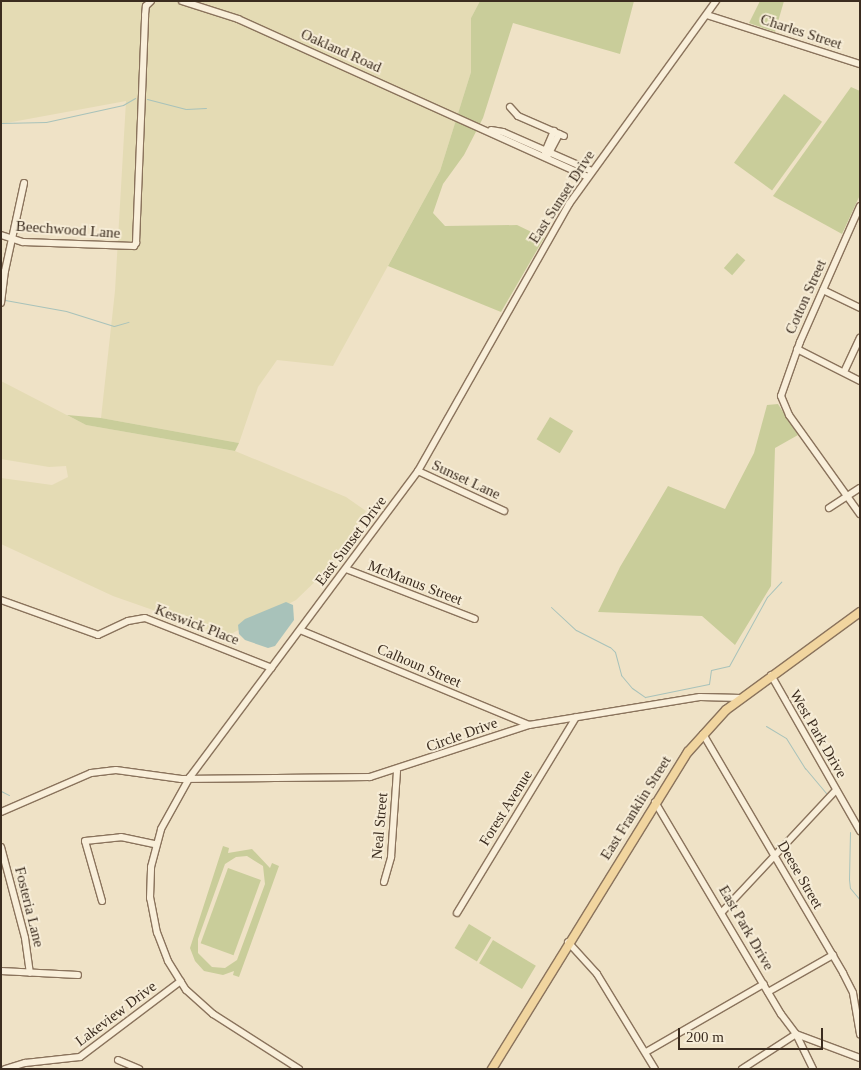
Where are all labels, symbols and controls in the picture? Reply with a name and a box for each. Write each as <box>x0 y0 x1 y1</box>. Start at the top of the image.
street label: Charles Street <box>758 10 844 54</box>
street label: Oakland Road <box>298 25 384 77</box>
street label: East Sunset Drive <box>525 147 599 247</box>
street label: Beechwood Lane <box>15 217 121 243</box>
street label: Cotton Street <box>782 257 830 337</box>
street label: Sunset Lane <box>429 456 503 504</box>
street label: East Sunset Drive <box>311 493 391 589</box>
street label: McManus Street <box>365 557 465 609</box>
street label: Keswick Place <box>152 601 242 649</box>
street label: Calhoun Street <box>374 640 464 692</box>
street label: West Park Drive <box>786 687 850 781</box>
street label: Circle Drive <box>424 714 500 756</box>
street label: East Franklin Street <box>597 753 675 863</box>
street label: Forest Avenue <box>475 766 537 850</box>
street label: Neal Street <box>368 792 392 860</box>
street label: Deese Street <box>773 838 827 912</box>
street label: Fosteria Lane <box>10 865 48 949</box>
street label: East Park Drive <box>714 882 778 974</box>
street label: Lakeview Drive <box>72 978 160 1050</box>
scale bar <box>681 1018 826 1050</box>
text: 200 m <box>686 1029 724 1045</box>

